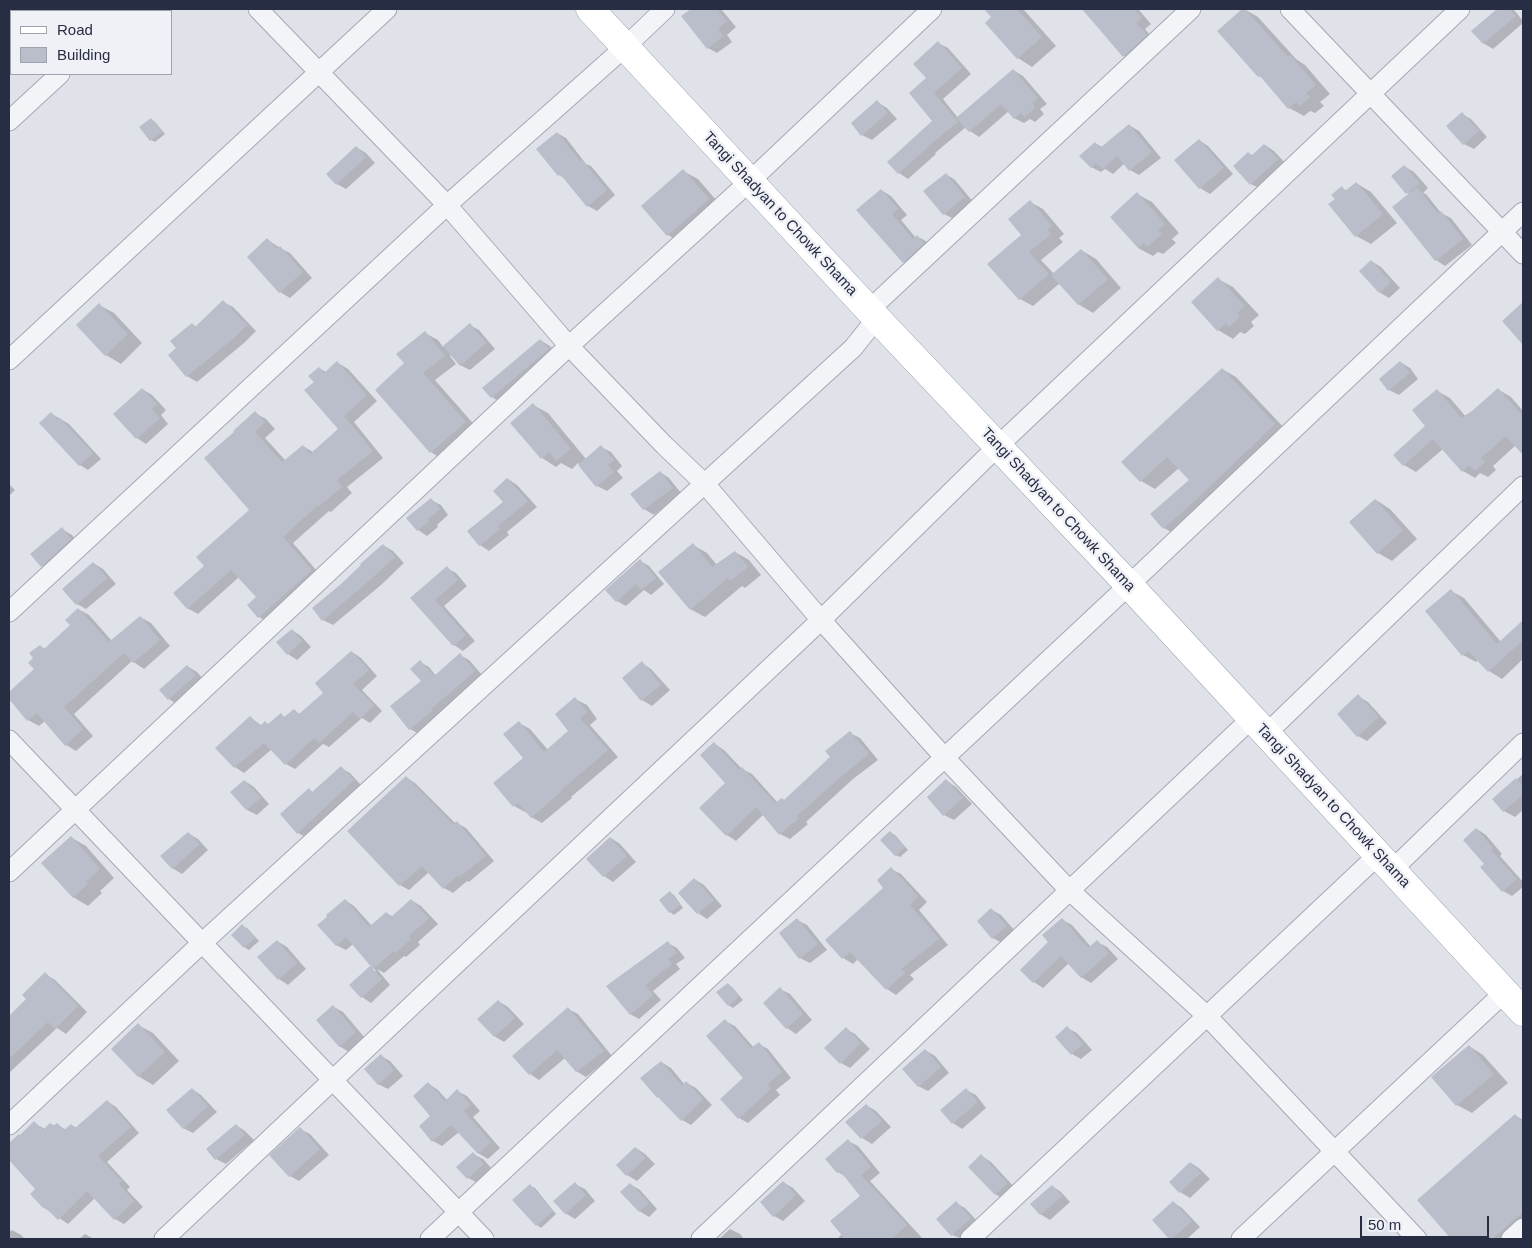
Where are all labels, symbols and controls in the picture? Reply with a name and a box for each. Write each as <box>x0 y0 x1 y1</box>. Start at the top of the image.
legend <box>10 10 172 75</box>
text: Road <box>57 21 93 38</box>
text: Building <box>57 46 110 63</box>
street label: Tangi Shadyan to Chowk Shama <box>699 128 861 300</box>
street label: Tangi Shadyan to Chowk Shama <box>977 424 1139 596</box>
street label: Tangi Shadyan to Chowk Shama <box>1252 720 1414 892</box>
scale bar <box>1362 1206 1491 1238</box>
text: 50 m <box>1368 1216 1401 1233</box>

